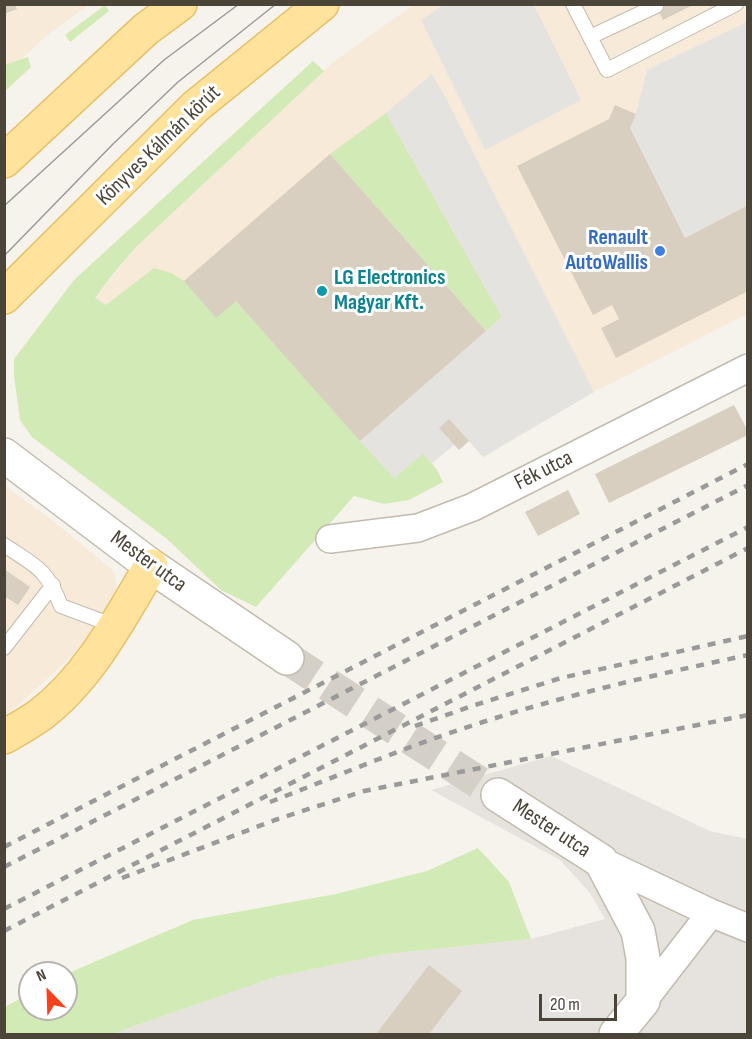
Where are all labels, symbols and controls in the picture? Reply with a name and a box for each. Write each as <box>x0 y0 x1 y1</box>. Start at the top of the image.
street label: Könyves Kálmán körút <box>91 80 227 212</box>
place label: Renault AutoWallis <box>565 225 648 276</box>
marker: Renault AutoWallis <box>653 244 667 258</box>
place label: LG Electronics Magyar Kft. <box>334 265 445 316</box>
marker: LG Electronics Magyar Kft. <box>315 284 329 298</box>
street label: Fék utca <box>511 445 577 497</box>
street label: Mester utca <box>105 526 191 598</box>
street label: Mester utca <box>507 794 595 864</box>
north arrow <box>18 961 78 1021</box>
text: N <box>34 965 49 986</box>
scale bar <box>542 982 620 1020</box>
text: 20 m <box>550 994 580 1015</box>

